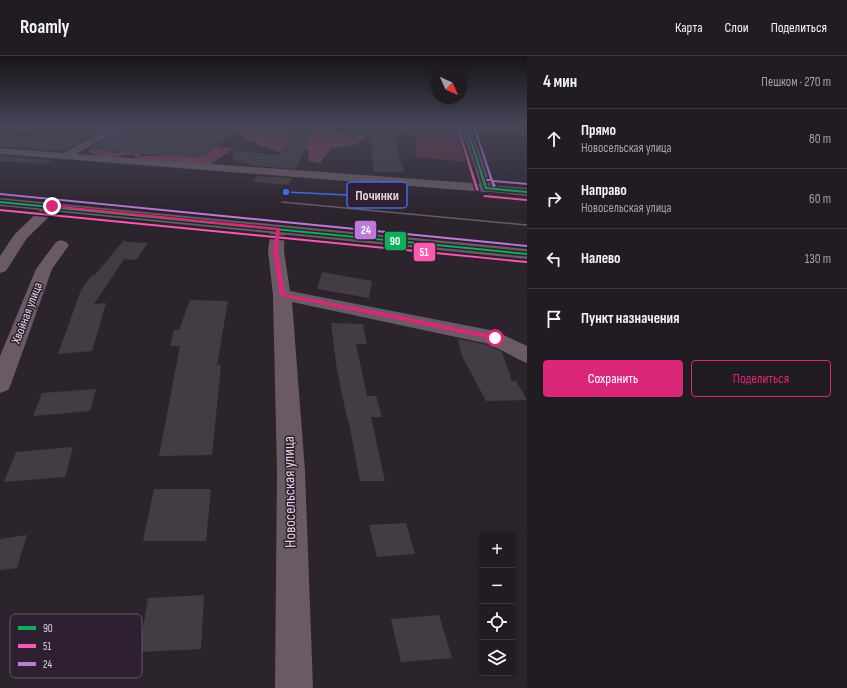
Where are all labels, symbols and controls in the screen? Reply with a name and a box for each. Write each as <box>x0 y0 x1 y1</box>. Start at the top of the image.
text: Roamly <box>20 16 70 39</box>
text: Карта <box>675 19 703 36</box>
text: Слои <box>725 19 749 36</box>
text: Поделиться <box>771 19 827 36</box>
north arrow <box>431 68 467 104</box>
text: 4 мин <box>543 72 577 92</box>
text: Пешком · 270 m <box>761 74 831 90</box>
text: Прямо <box>581 121 616 140</box>
icon: ahead <box>543 128 565 150</box>
text: 80 m <box>809 131 831 147</box>
text: Новосельская улица <box>581 140 672 156</box>
text: Направо <box>581 181 627 200</box>
callout: Починки <box>347 182 407 208</box>
text: Починки <box>355 187 399 204</box>
icon: right <box>543 188 565 210</box>
text: 60 m <box>809 191 831 207</box>
route end <box>43 197 61 215</box>
text: Новосельская улица <box>581 200 672 216</box>
line badge: 24 <box>354 220 377 240</box>
text: 24 <box>361 224 371 237</box>
line badge: 90 <box>384 231 407 251</box>
text: 90 <box>390 235 400 248</box>
line badge: 51 <box>413 242 436 262</box>
text: 51 <box>419 246 429 259</box>
icon: left <box>543 248 565 270</box>
text: Налево <box>581 249 621 268</box>
text: 130 m <box>805 251 831 267</box>
street label: Хвойная улица <box>8 280 46 347</box>
icon: arrive <box>543 308 565 330</box>
text: Пункт назначения <box>581 309 679 328</box>
route start <box>486 329 504 347</box>
button: Сохранить <box>543 360 683 397</box>
button: Поделиться <box>691 360 831 397</box>
street label: Новосельская улица <box>280 436 300 548</box>
map controls <box>479 532 515 676</box>
button: + <box>479 532 515 568</box>
button: − <box>479 568 515 604</box>
button: locate <box>479 604 515 640</box>
legend <box>10 614 142 678</box>
text: 90 <box>43 622 53 635</box>
text: 51 <box>43 640 51 653</box>
button: layers <box>479 640 515 676</box>
text: 24 <box>43 658 52 671</box>

